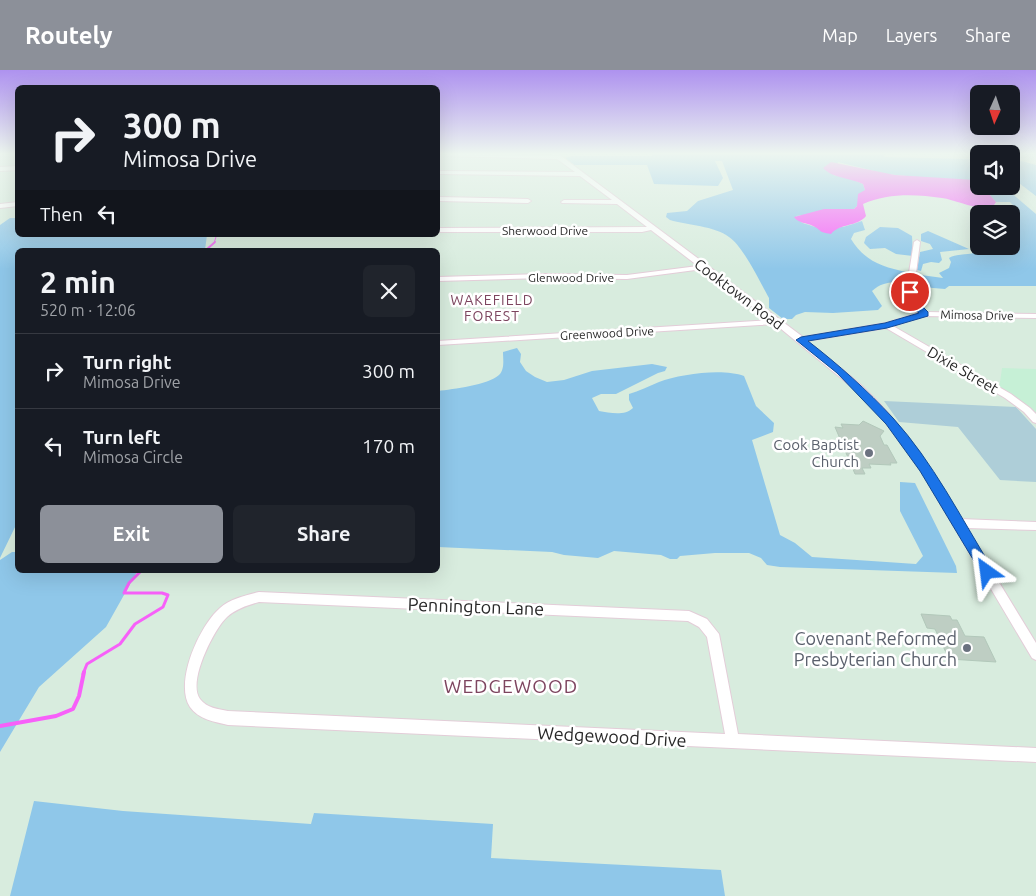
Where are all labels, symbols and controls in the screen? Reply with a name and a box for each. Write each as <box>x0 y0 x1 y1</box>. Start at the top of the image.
text: Routely <box>25 22 112 49</box>
text: Map <box>822 25 858 45</box>
text: Layers <box>886 25 937 45</box>
text: Share <box>965 25 1011 45</box>
north arrow <box>970 85 1020 135</box>
map controls <box>970 85 1020 255</box>
icon: right <box>40 105 105 170</box>
text: 300 m <box>123 105 221 145</box>
button: sound <box>970 145 1020 195</box>
text: Mimosa Drive <box>123 146 257 171</box>
icon: left <box>93 200 121 228</box>
text: Then <box>40 203 83 225</box>
button: layers <box>970 205 1020 255</box>
street label: Sherwood Drive <box>502 224 588 237</box>
street label: Cooktown Road <box>691 255 787 333</box>
text: 2 min <box>40 265 116 299</box>
button: close <box>363 265 415 317</box>
street label: Glenwood Drive <box>528 271 614 284</box>
pin <box>889 271 931 313</box>
icon: arrive <box>896 278 924 306</box>
district label: WAKEFIELD FOREST <box>450 292 534 324</box>
text: 520 m · 12:06 <box>40 301 136 319</box>
street label: Mimosa Drive <box>940 308 1014 322</box>
street label: Greenwood Drive <box>560 324 654 342</box>
street label: Dixie Street <box>925 343 1002 397</box>
text: Turn right <box>83 351 171 373</box>
icon: right <box>40 357 68 385</box>
text: 300 m <box>362 360 415 382</box>
text: Mimosa Drive <box>83 373 181 391</box>
text: Turn left <box>83 426 161 448</box>
icon: left <box>40 432 68 460</box>
text: 170 m <box>362 435 415 457</box>
place label: Cook Baptist Church <box>773 436 859 470</box>
marker: Cook Baptist Church <box>863 447 875 459</box>
text: Mimosa Circle <box>83 448 183 466</box>
button: Exit <box>40 505 223 563</box>
button: Share <box>233 505 415 563</box>
position arrow <box>960 545 1012 597</box>
street label: Pennington Lane <box>407 594 545 618</box>
place label: Covenant Reformed Presbyterian Church <box>794 628 957 669</box>
marker: Covenant Reformed Presbyterian Church <box>961 642 973 654</box>
district label: WEDGEWOOD <box>444 675 578 697</box>
street label: Wedgewood Drive <box>537 722 687 750</box>

